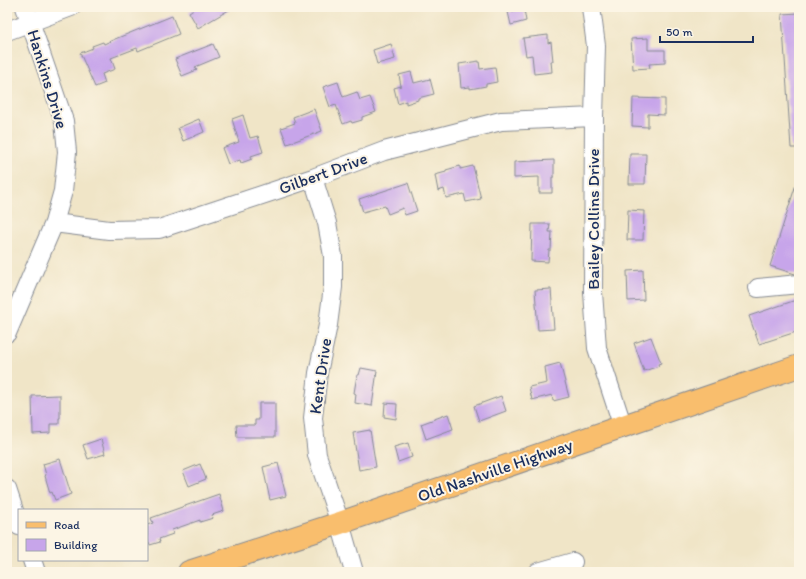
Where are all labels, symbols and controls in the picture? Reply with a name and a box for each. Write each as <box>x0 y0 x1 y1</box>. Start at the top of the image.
scale bar <box>660 18 753 44</box>
text: 50 m <box>666 25 692 39</box>
street label: Hankins Drive <box>23 27 73 131</box>
street label: Gilbert Drive <box>276 148 370 198</box>
street label: Bailey Collins Drive <box>583 148 603 290</box>
street label: Kent Drive <box>305 337 335 415</box>
street label: Old Nashville Highway <box>415 434 575 506</box>
legend <box>18 509 148 561</box>
text: Road <box>54 518 80 532</box>
text: Building <box>54 538 98 552</box>

